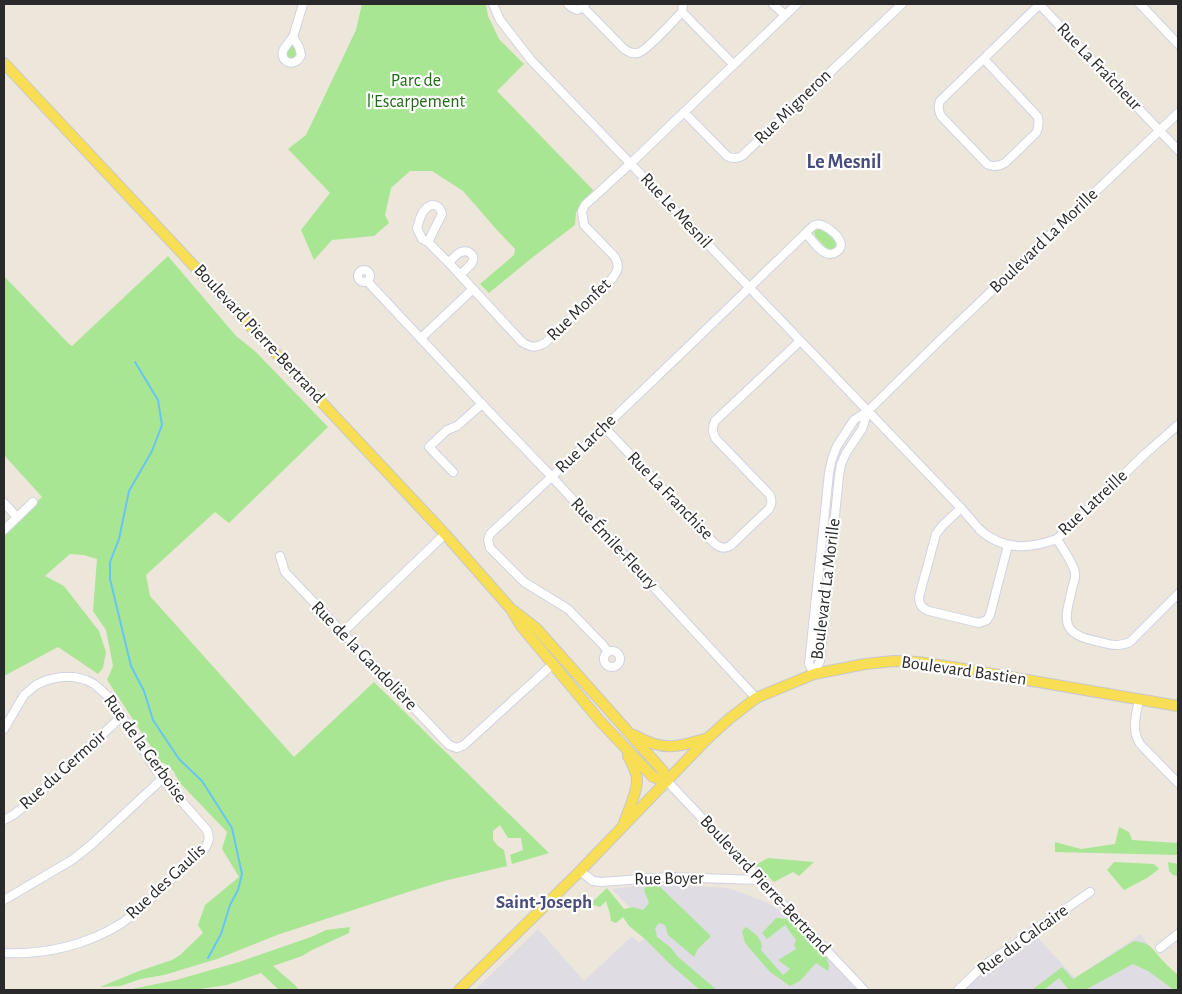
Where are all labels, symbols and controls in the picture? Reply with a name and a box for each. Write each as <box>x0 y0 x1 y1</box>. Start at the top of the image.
street label: Rue La Fraîcheur <box>1053 20 1145 114</box>
street label: Rue Migneron <box>751 66 835 148</box>
park label: Parc de l'Escarpement <box>367 72 466 111</box>
district label: Le Mesnil <box>807 152 881 172</box>
street label: Rue Le Mesnil <box>637 170 715 252</box>
street label: Boulevard La Morille <box>987 185 1101 297</box>
street label: Boulevard Pierre-Bertrand <box>190 261 328 407</box>
street label: Rue Monfet <box>544 275 615 345</box>
street label: Rue Larche <box>552 411 620 477</box>
street label: Rue La Franchise <box>624 449 716 543</box>
street label: Rue Latreille <box>1055 467 1131 539</box>
street label: Rue Émile-Fleury <box>567 493 663 594</box>
street label: Boulevard La Morille <box>808 517 844 661</box>
street label: Rue de la Gandolière <box>308 598 420 714</box>
street label: Boulevard Bastien <box>900 653 1028 689</box>
street label: Rue de la Gerboise <box>100 692 190 806</box>
street label: Rue du Germoir <box>16 727 110 813</box>
street label: Boulevard Pierre-Bertrand <box>696 812 834 958</box>
street label: Rue des Gaulis <box>123 841 209 923</box>
street label: Rue Boyer <box>634 869 704 889</box>
district label: Saint-Joseph <box>496 893 592 912</box>
street label: Rue du Calcaire <box>974 901 1072 979</box>

